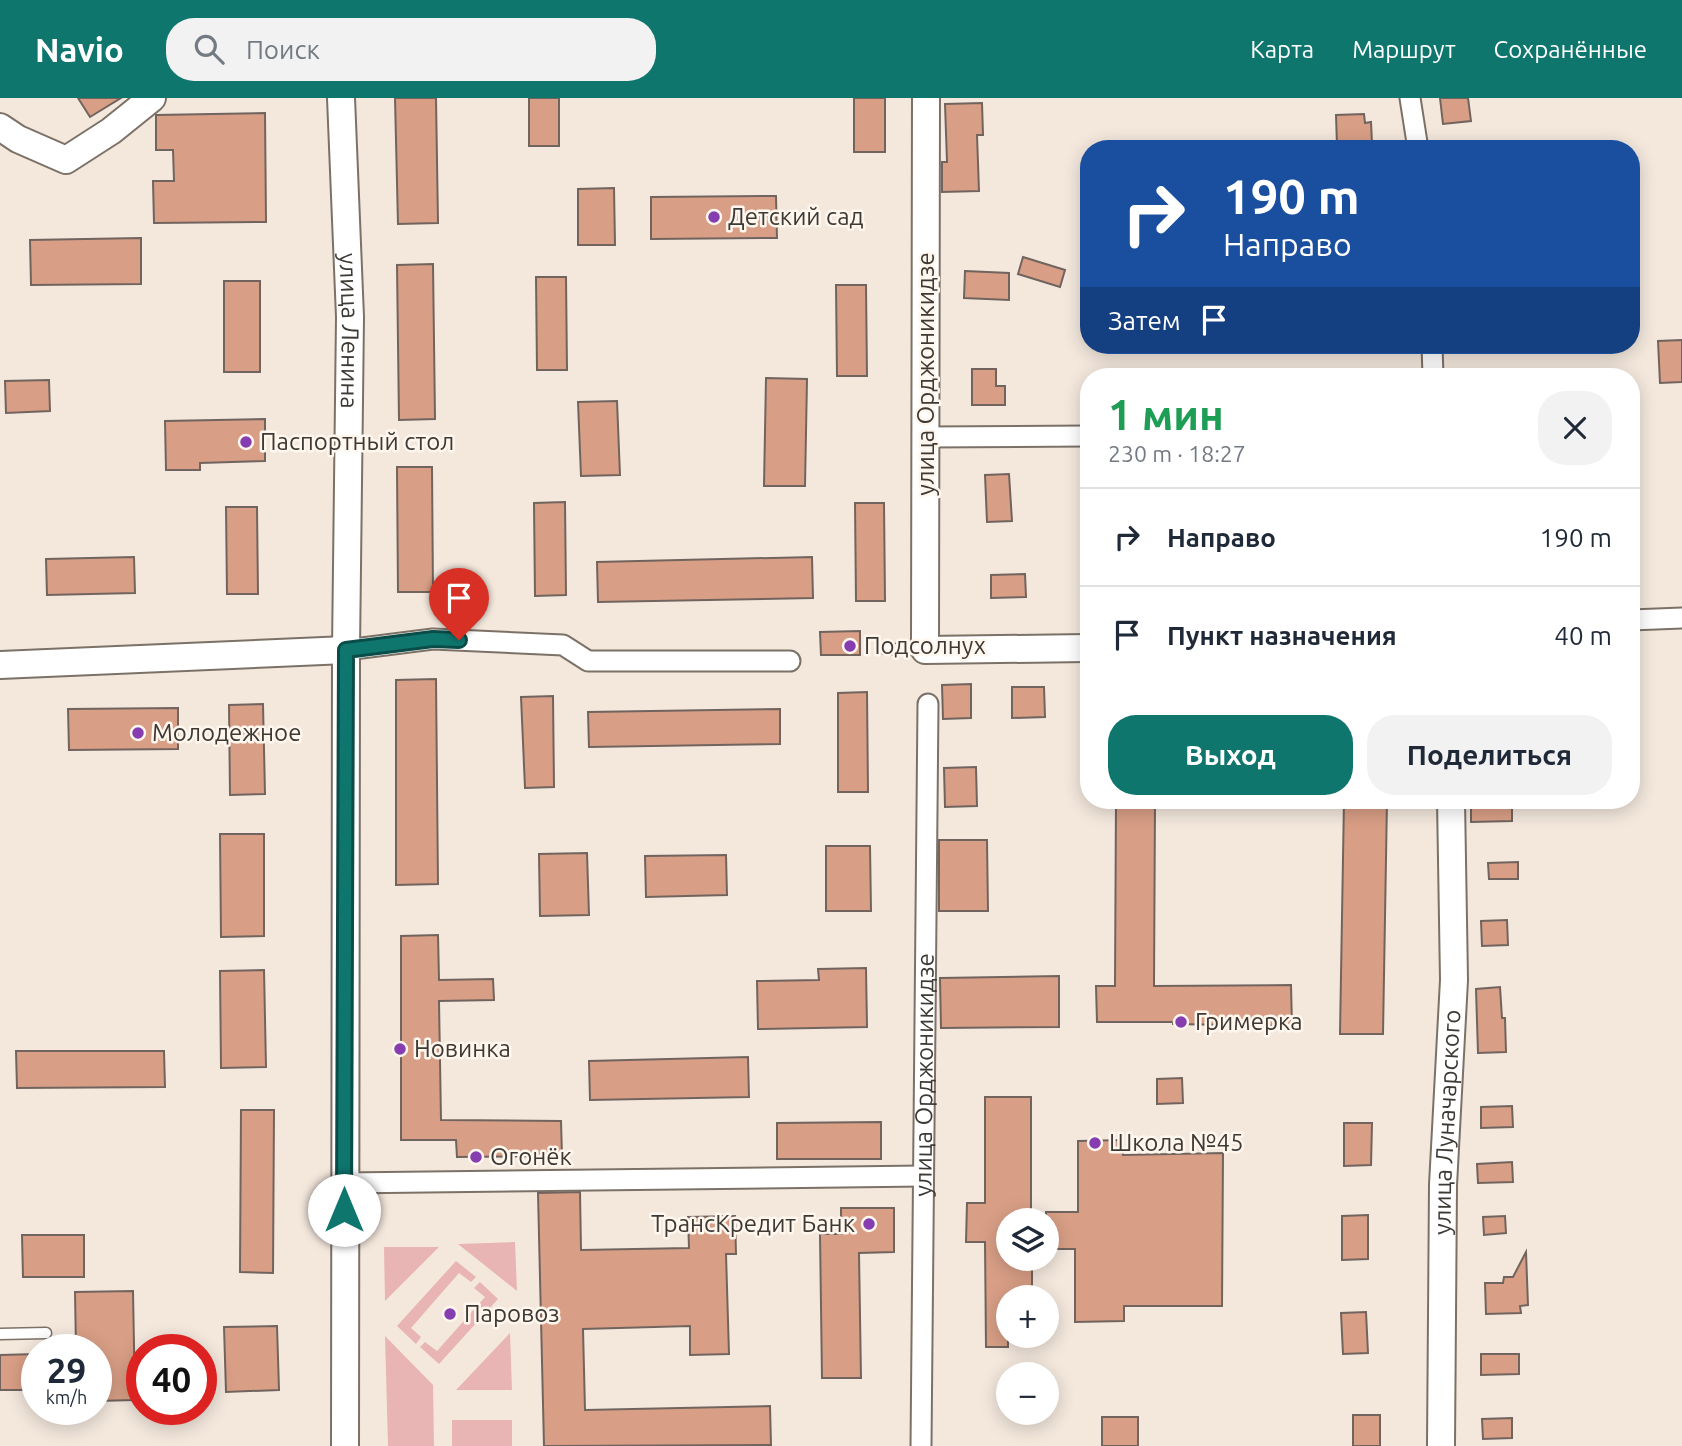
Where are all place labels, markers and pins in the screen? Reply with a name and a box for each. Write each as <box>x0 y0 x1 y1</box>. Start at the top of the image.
place label: Детский сад <box>728 203 864 230</box>
marker: Детский сад <box>706 209 722 225</box>
place label: Паспортный стол <box>260 428 454 455</box>
marker: Паспортный стол <box>238 434 254 450</box>
pin <box>429 568 489 640</box>
place label: Подсолнух <box>864 632 986 659</box>
marker: Подсолнух <box>842 638 858 654</box>
place label: Молодежное <box>152 719 301 746</box>
marker: Молодежное <box>130 725 146 741</box>
place label: Гримерка <box>1195 1008 1303 1035</box>
marker: Гримерка <box>1173 1014 1189 1030</box>
place label: Новинка <box>414 1035 511 1062</box>
marker: Новинка <box>392 1041 408 1057</box>
place label: Школа №45 <box>1109 1129 1244 1156</box>
marker: Школа №45 <box>1087 1135 1103 1151</box>
place label: Огонёк <box>490 1143 572 1170</box>
marker: Огонёк <box>468 1149 484 1165</box>
place label: ТрансКредит Банк <box>651 1210 855 1237</box>
marker: ТрансКредит Банк <box>861 1216 877 1232</box>
place label: Паровоз <box>464 1300 560 1327</box>
marker: Паровоз <box>442 1306 458 1322</box>

